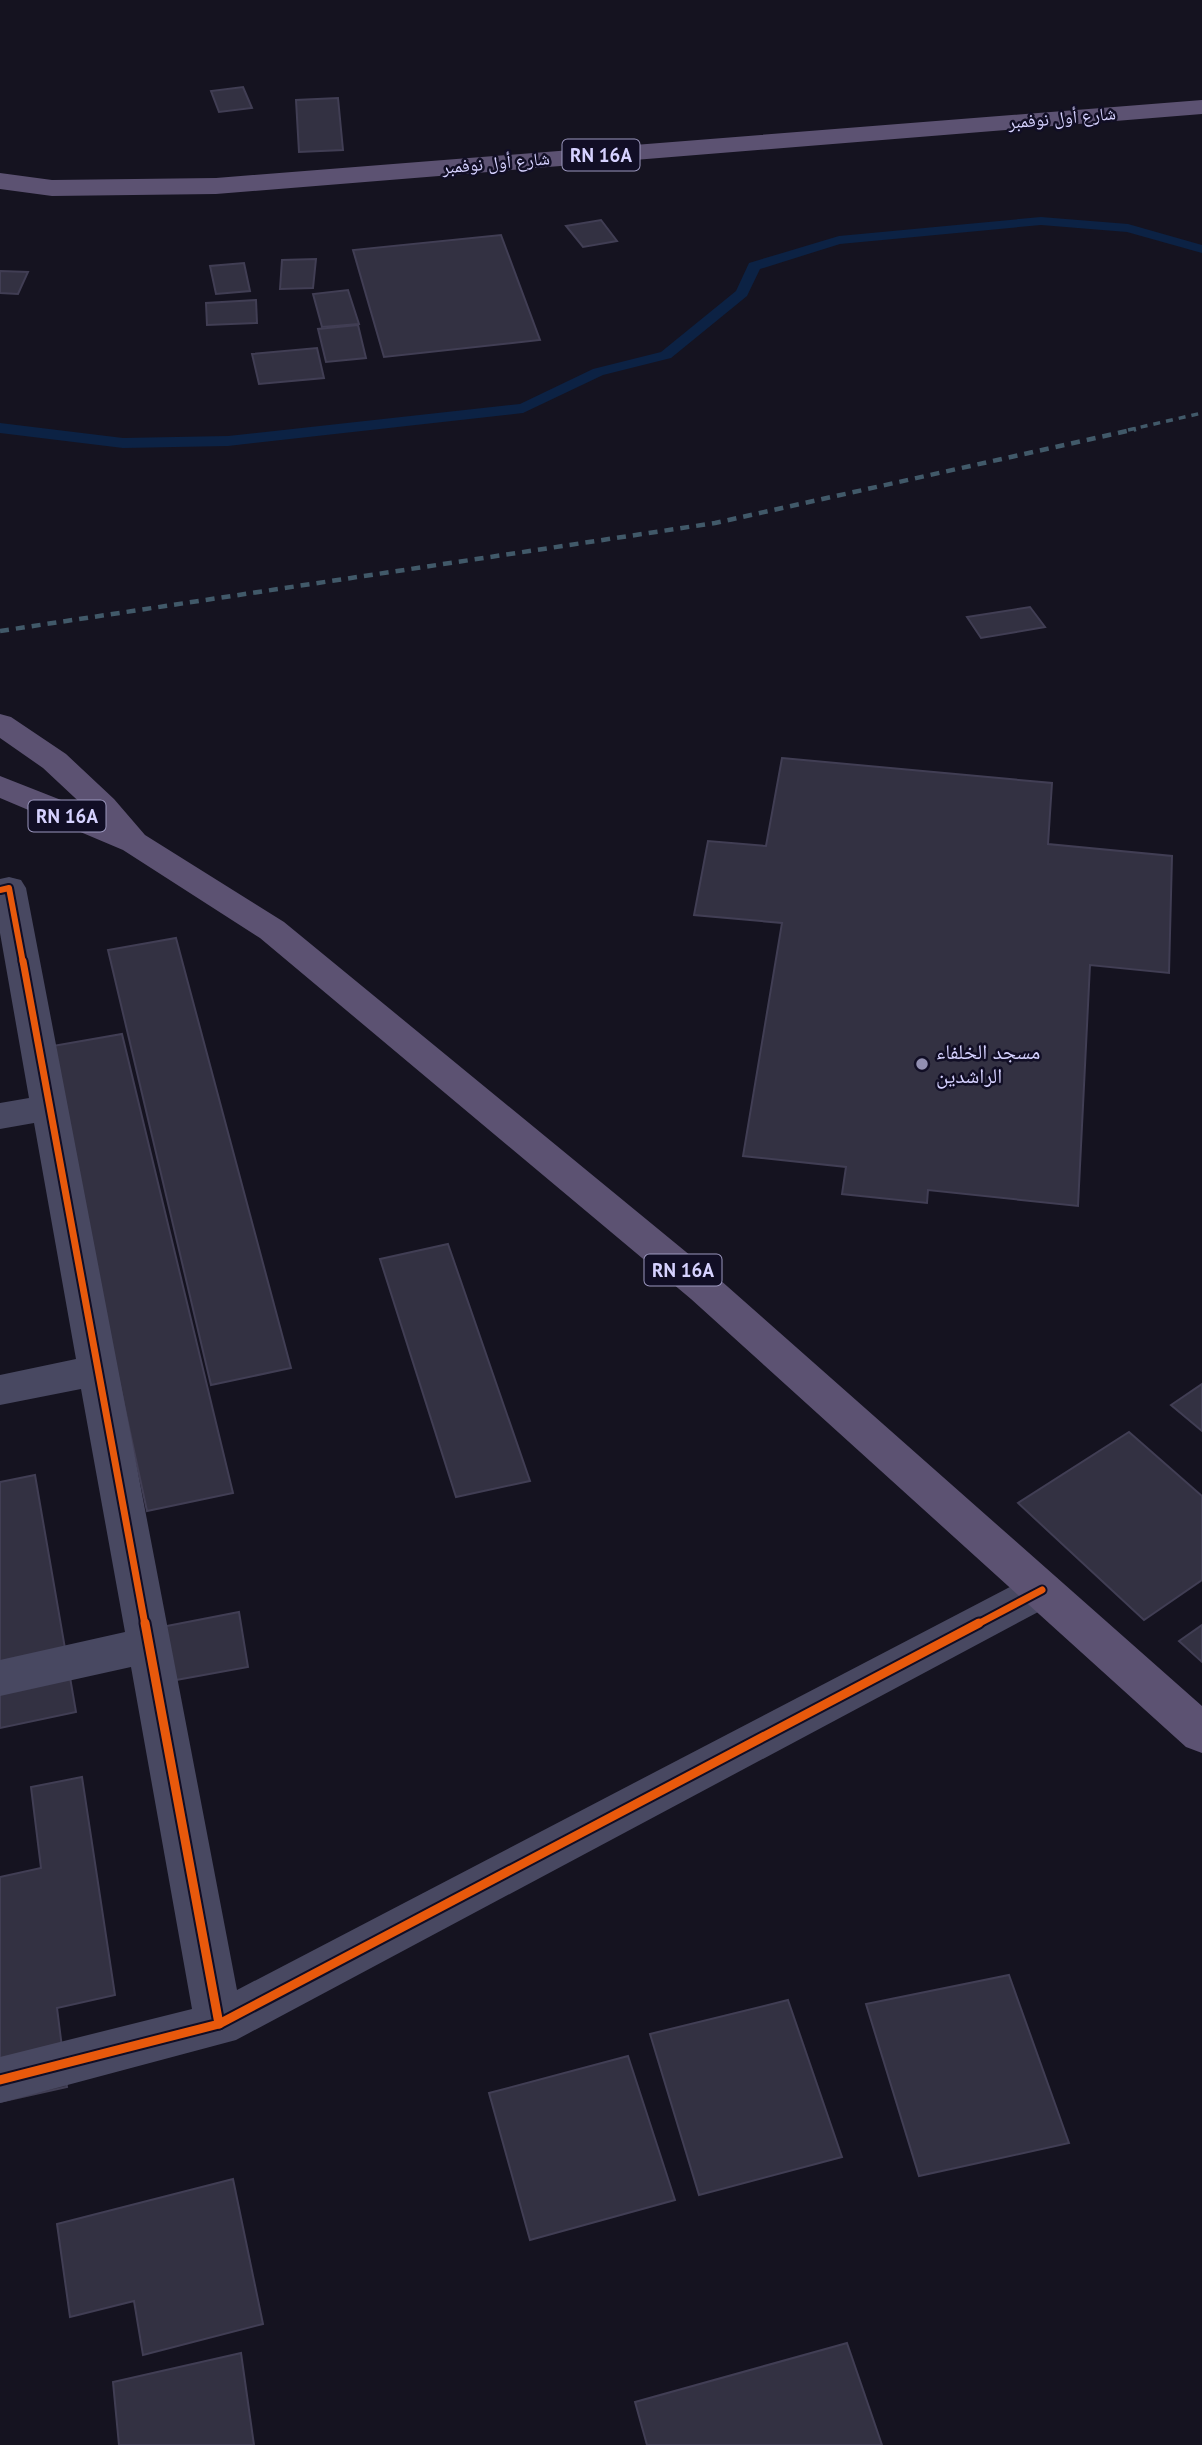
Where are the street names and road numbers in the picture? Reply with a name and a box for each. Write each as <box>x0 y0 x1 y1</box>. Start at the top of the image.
street label: شارع أول نوفمبر <box>1006 101 1117 134</box>
road number: RN 16A <box>562 140 640 170</box>
street label: شارع أول نوفمبر <box>440 146 551 179</box>
road number: RN 16A <box>28 800 106 832</box>
road number: RN 16A <box>644 1254 722 1286</box>

